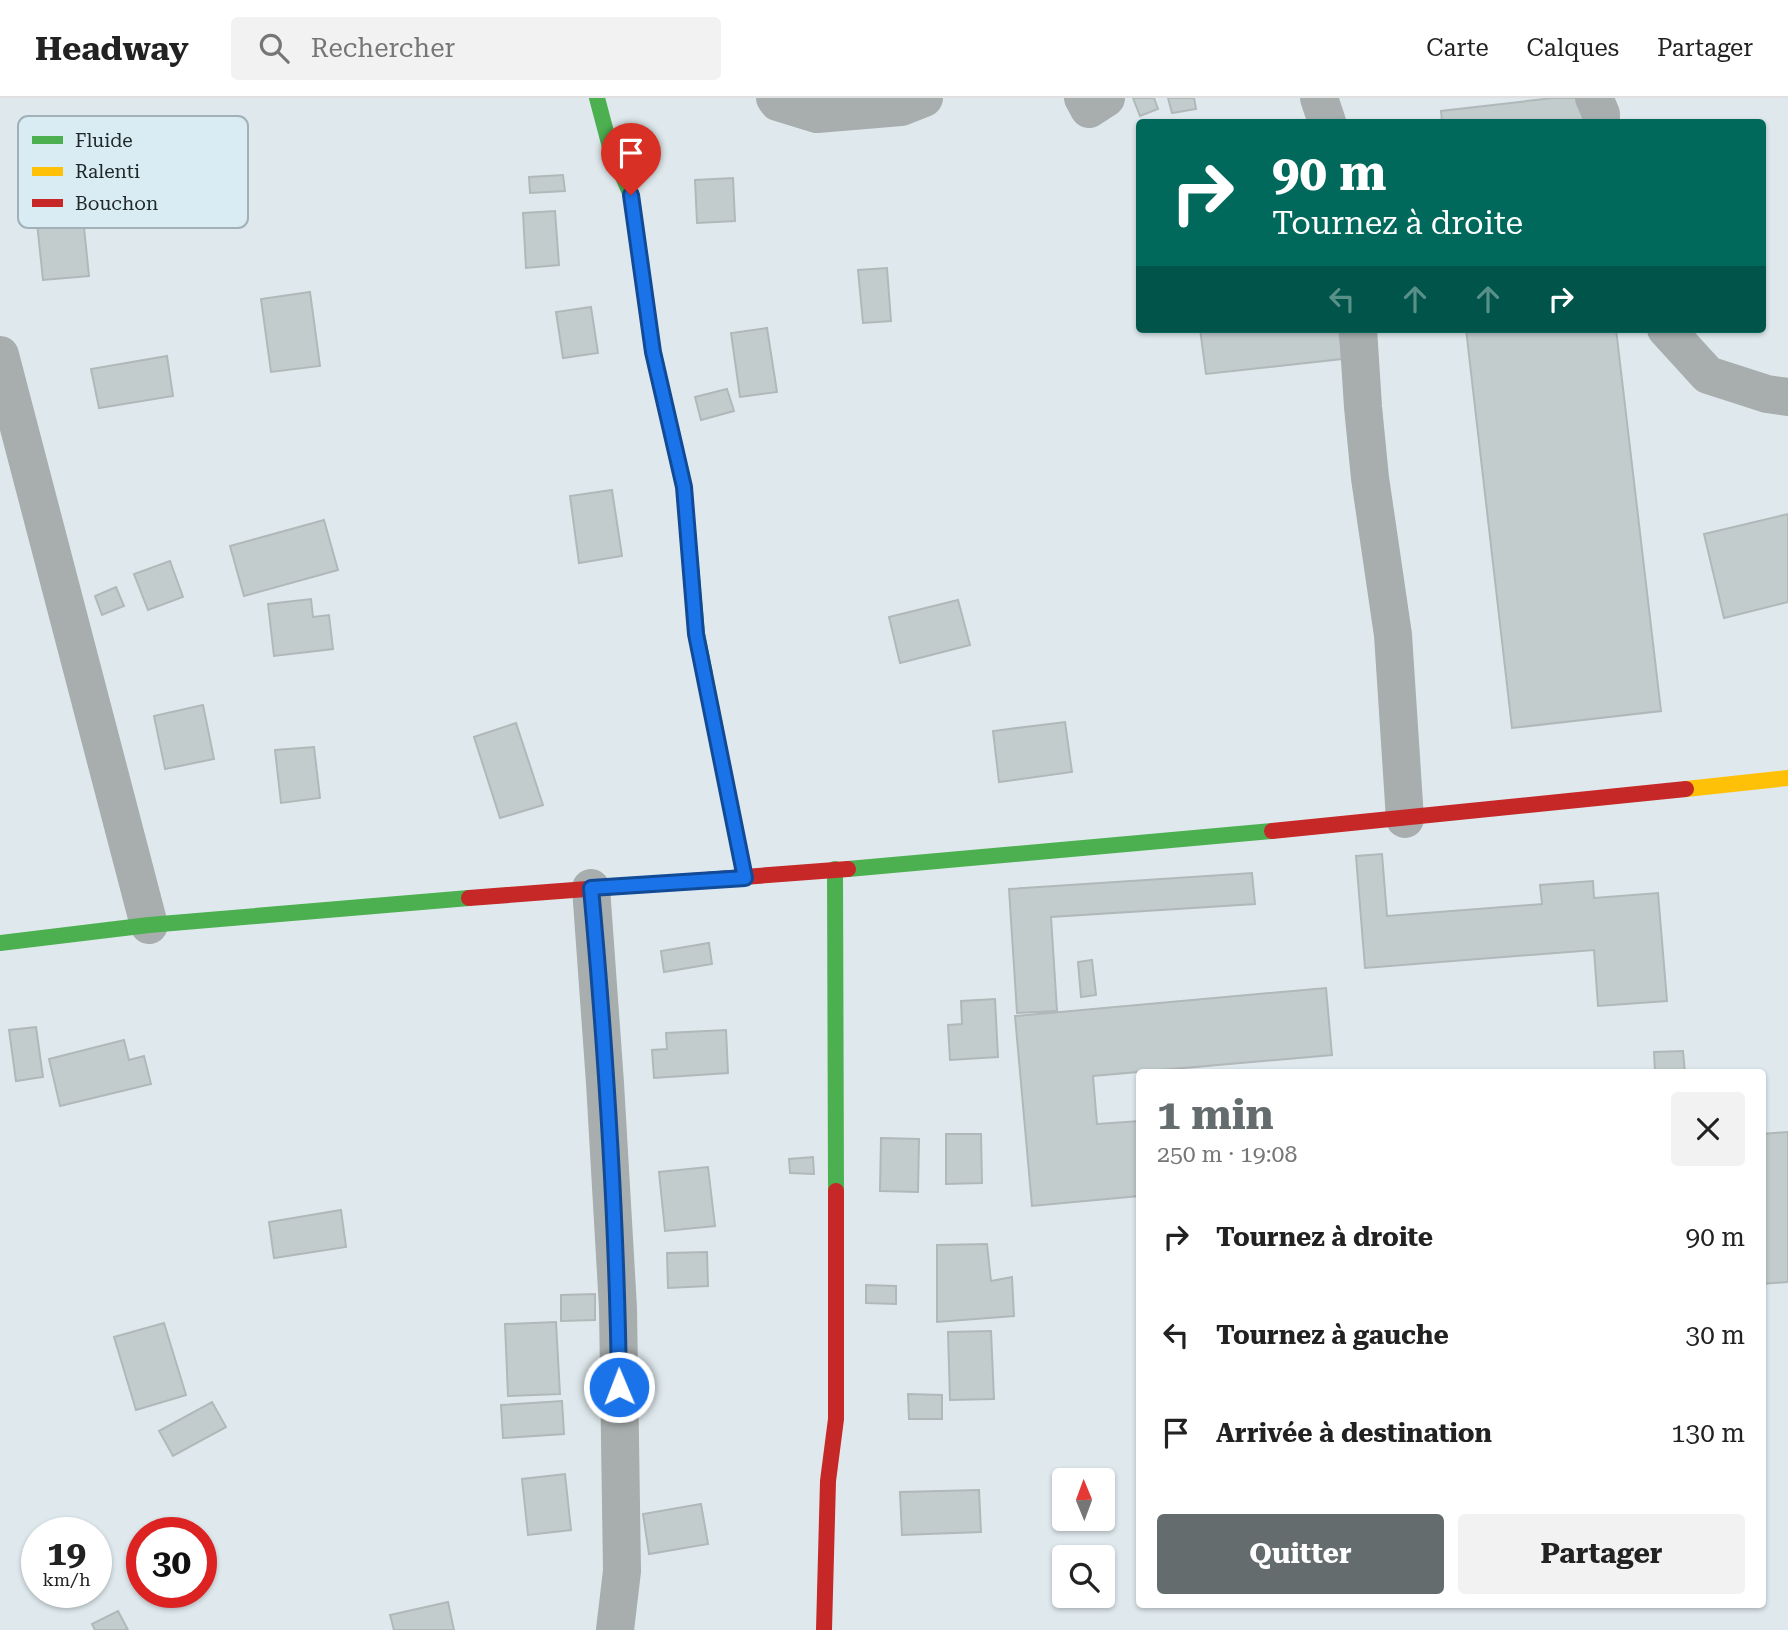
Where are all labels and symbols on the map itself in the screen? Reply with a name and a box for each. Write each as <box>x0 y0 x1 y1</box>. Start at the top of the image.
legend <box>18 116 248 228</box>
pin <box>601 123 661 195</box>
text: Fluide <box>75 129 133 152</box>
text: Ralenti <box>75 160 140 183</box>
text: Bouchon <box>75 192 158 215</box>
position arrow <box>582 1350 656 1424</box>
north arrow <box>1052 1468 1115 1531</box>
speed limit sign: 30 <box>126 1517 217 1608</box>

